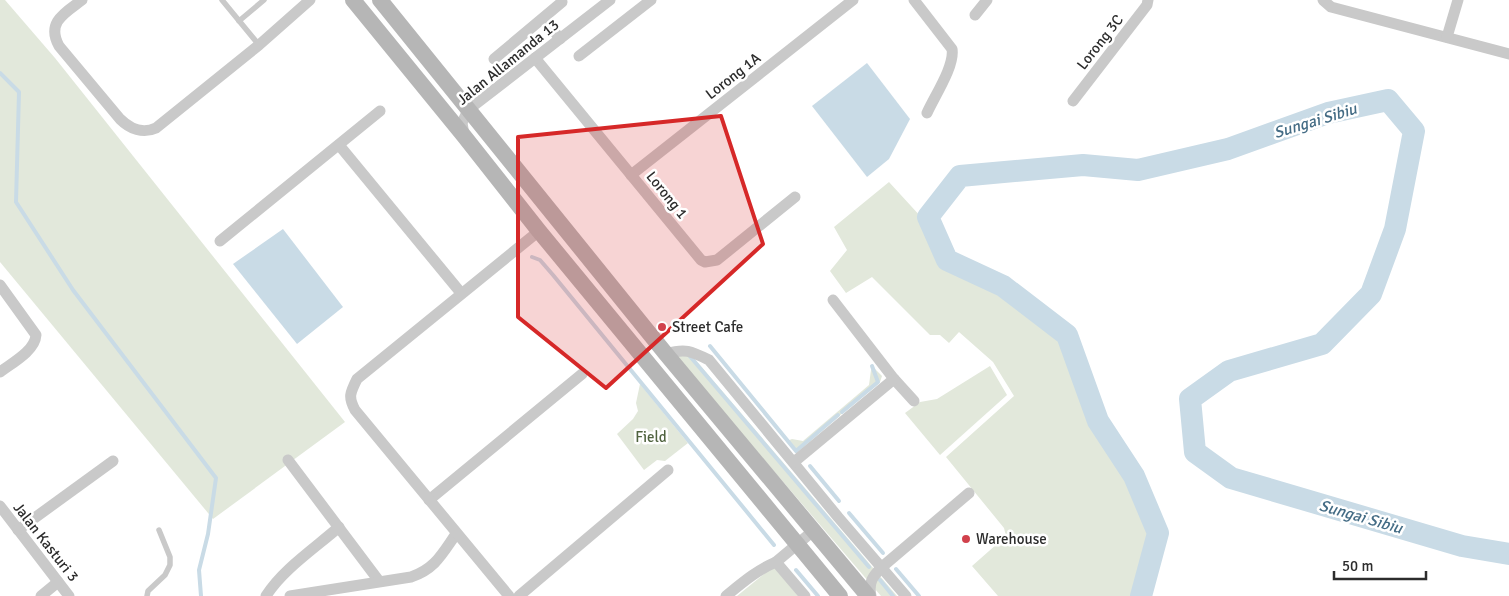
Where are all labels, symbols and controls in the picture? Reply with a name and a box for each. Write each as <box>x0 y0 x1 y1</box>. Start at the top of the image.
street label: Lorong 3C <box>1073 11 1127 73</box>
street label: Jalan Allamanda 13 <box>454 16 562 108</box>
street label: Lorong 1A <box>702 49 764 103</box>
water label: Sungai Sibiu <box>1271 99 1360 143</box>
street label: Lorong 1 <box>642 168 692 222</box>
place label: Street Cafe <box>672 318 743 336</box>
marker: Street Cafe <box>656 321 668 333</box>
park label: Field <box>635 428 667 446</box>
water label: Sungai Sibiu <box>1317 496 1406 539</box>
street label: Jalan Kasturi 3 <box>10 499 82 585</box>
place label: Warehouse <box>976 530 1047 548</box>
marker: Warehouse <box>960 533 972 545</box>
scale bar <box>1334 548 1426 580</box>
text: 50 m <box>1342 557 1373 575</box>

